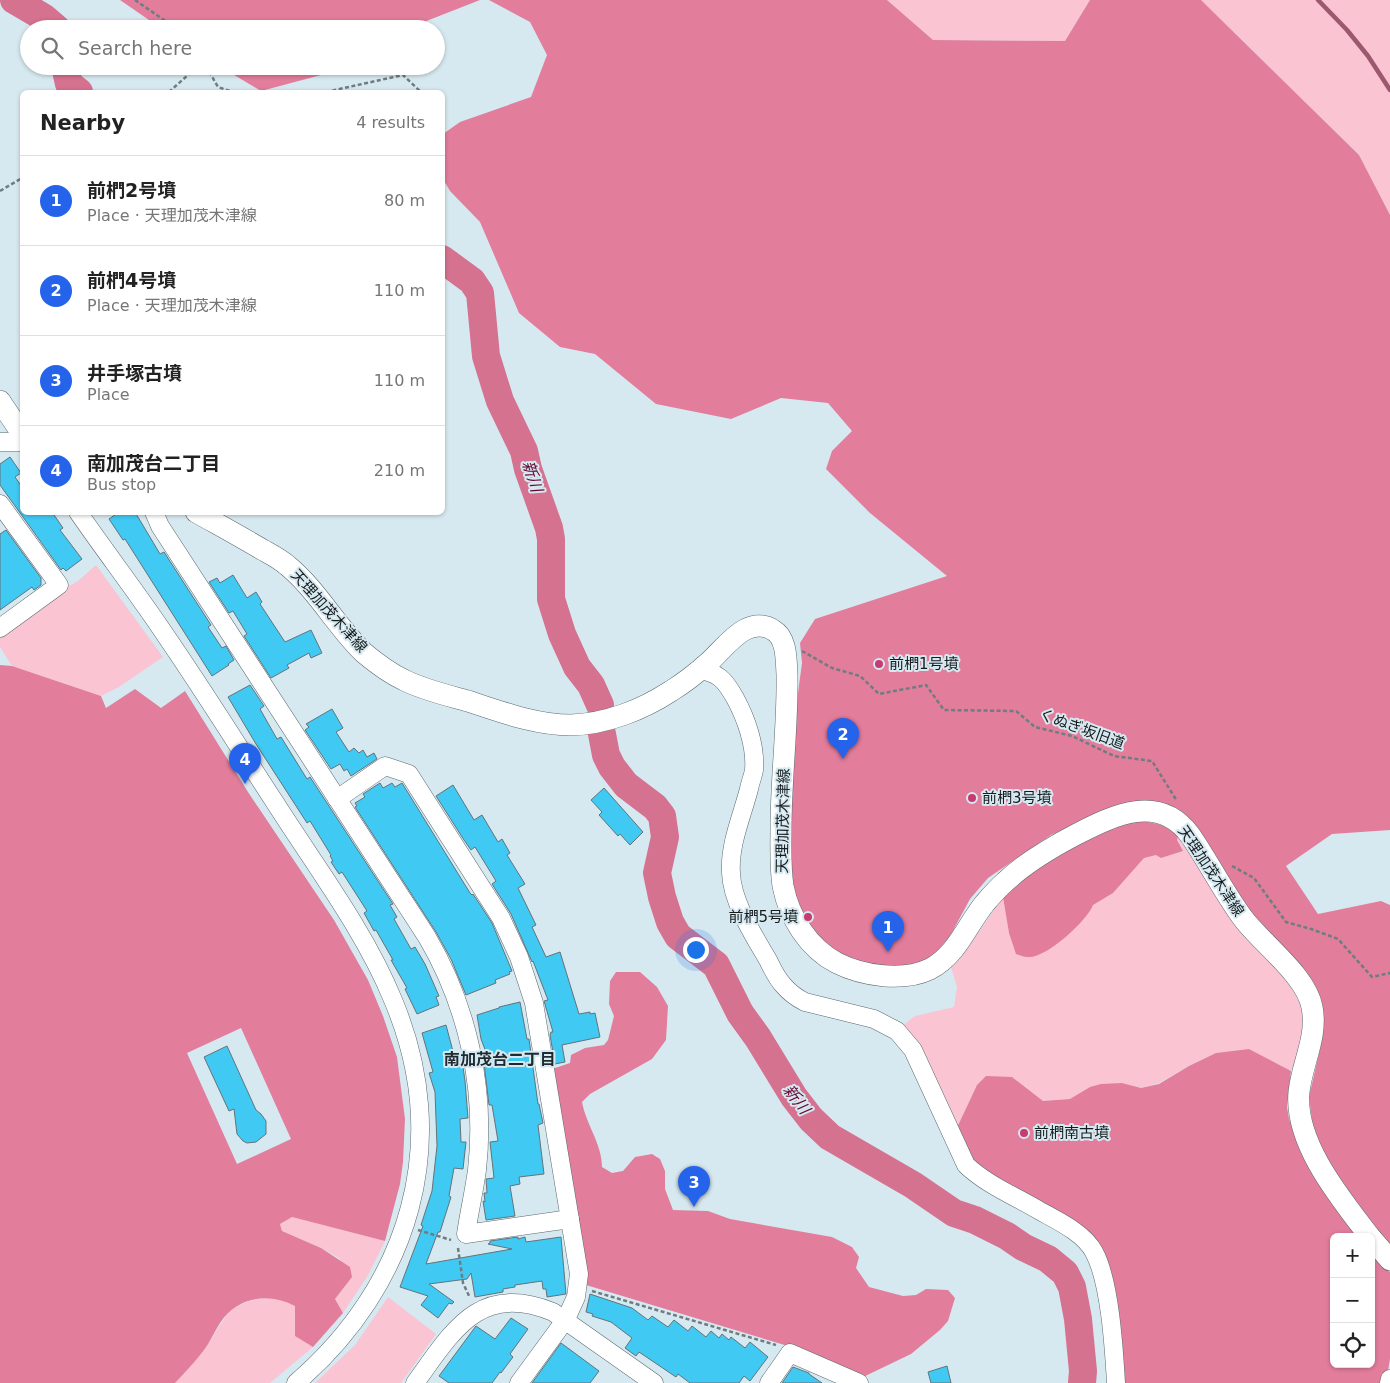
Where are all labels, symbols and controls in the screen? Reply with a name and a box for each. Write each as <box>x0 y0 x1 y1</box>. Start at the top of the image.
search box <box>20 20 445 75</box>
icon: search <box>38 34 66 62</box>
text: Search here <box>78 37 192 59</box>
text: Nearby <box>40 111 125 135</box>
text: 4 results <box>356 113 425 132</box>
text: 前椚2号墳 <box>87 179 176 201</box>
text: 1 <box>50 191 62 210</box>
text: 80 m <box>384 191 425 210</box>
text: Place · 天理加茂木津線 <box>87 206 257 225</box>
text: 前椚4号墳 <box>87 269 176 291</box>
text: 2 <box>50 281 62 300</box>
text: 110 m <box>374 281 425 300</box>
text: Place · 天理加茂木津線 <box>87 296 257 315</box>
text: 井手塚古墳 <box>87 362 182 384</box>
text: 3 <box>50 371 62 390</box>
text: 110 m <box>374 371 425 390</box>
text: Place <box>87 385 130 404</box>
text: 南加茂台二丁目 <box>87 452 220 474</box>
water label: 新川 <box>519 458 547 496</box>
text: 4 <box>50 461 62 480</box>
text: 210 m <box>374 461 425 480</box>
text: Bus stop <box>87 475 156 494</box>
street label: 天理加茂木津線 <box>287 566 371 656</box>
place label: 前椚1号墳 <box>889 655 959 673</box>
marker: 前椚1号墳 <box>873 658 885 670</box>
street label: くぬぎ坂旧道 <box>1037 705 1127 753</box>
pin: 2 <box>827 718 859 759</box>
pin: 4 <box>229 743 261 784</box>
street label: 天理加茂木津線 <box>773 768 793 874</box>
place label: 前椚3号墳 <box>982 789 1052 807</box>
marker: 前椚3号墳 <box>966 792 978 804</box>
street label: 天理加茂木津線 <box>1174 822 1248 920</box>
place label: 前椚5号墳 <box>728 908 798 926</box>
marker: 前椚5号墳 <box>802 911 814 923</box>
pin: 1 <box>872 911 904 952</box>
your location <box>683 937 709 963</box>
district label: 南加茂台二丁目 <box>444 1050 556 1069</box>
water label: 新川 <box>779 1081 815 1119</box>
place label: 前椚南古墳 <box>1034 1124 1109 1142</box>
marker: 前椚南古墳 <box>1018 1127 1030 1139</box>
pin: 3 <box>678 1166 710 1207</box>
map controls <box>1330 1233 1375 1368</box>
button: + <box>1330 1233 1375 1278</box>
button: − <box>1330 1278 1375 1323</box>
button: locate <box>1330 1323 1375 1368</box>

